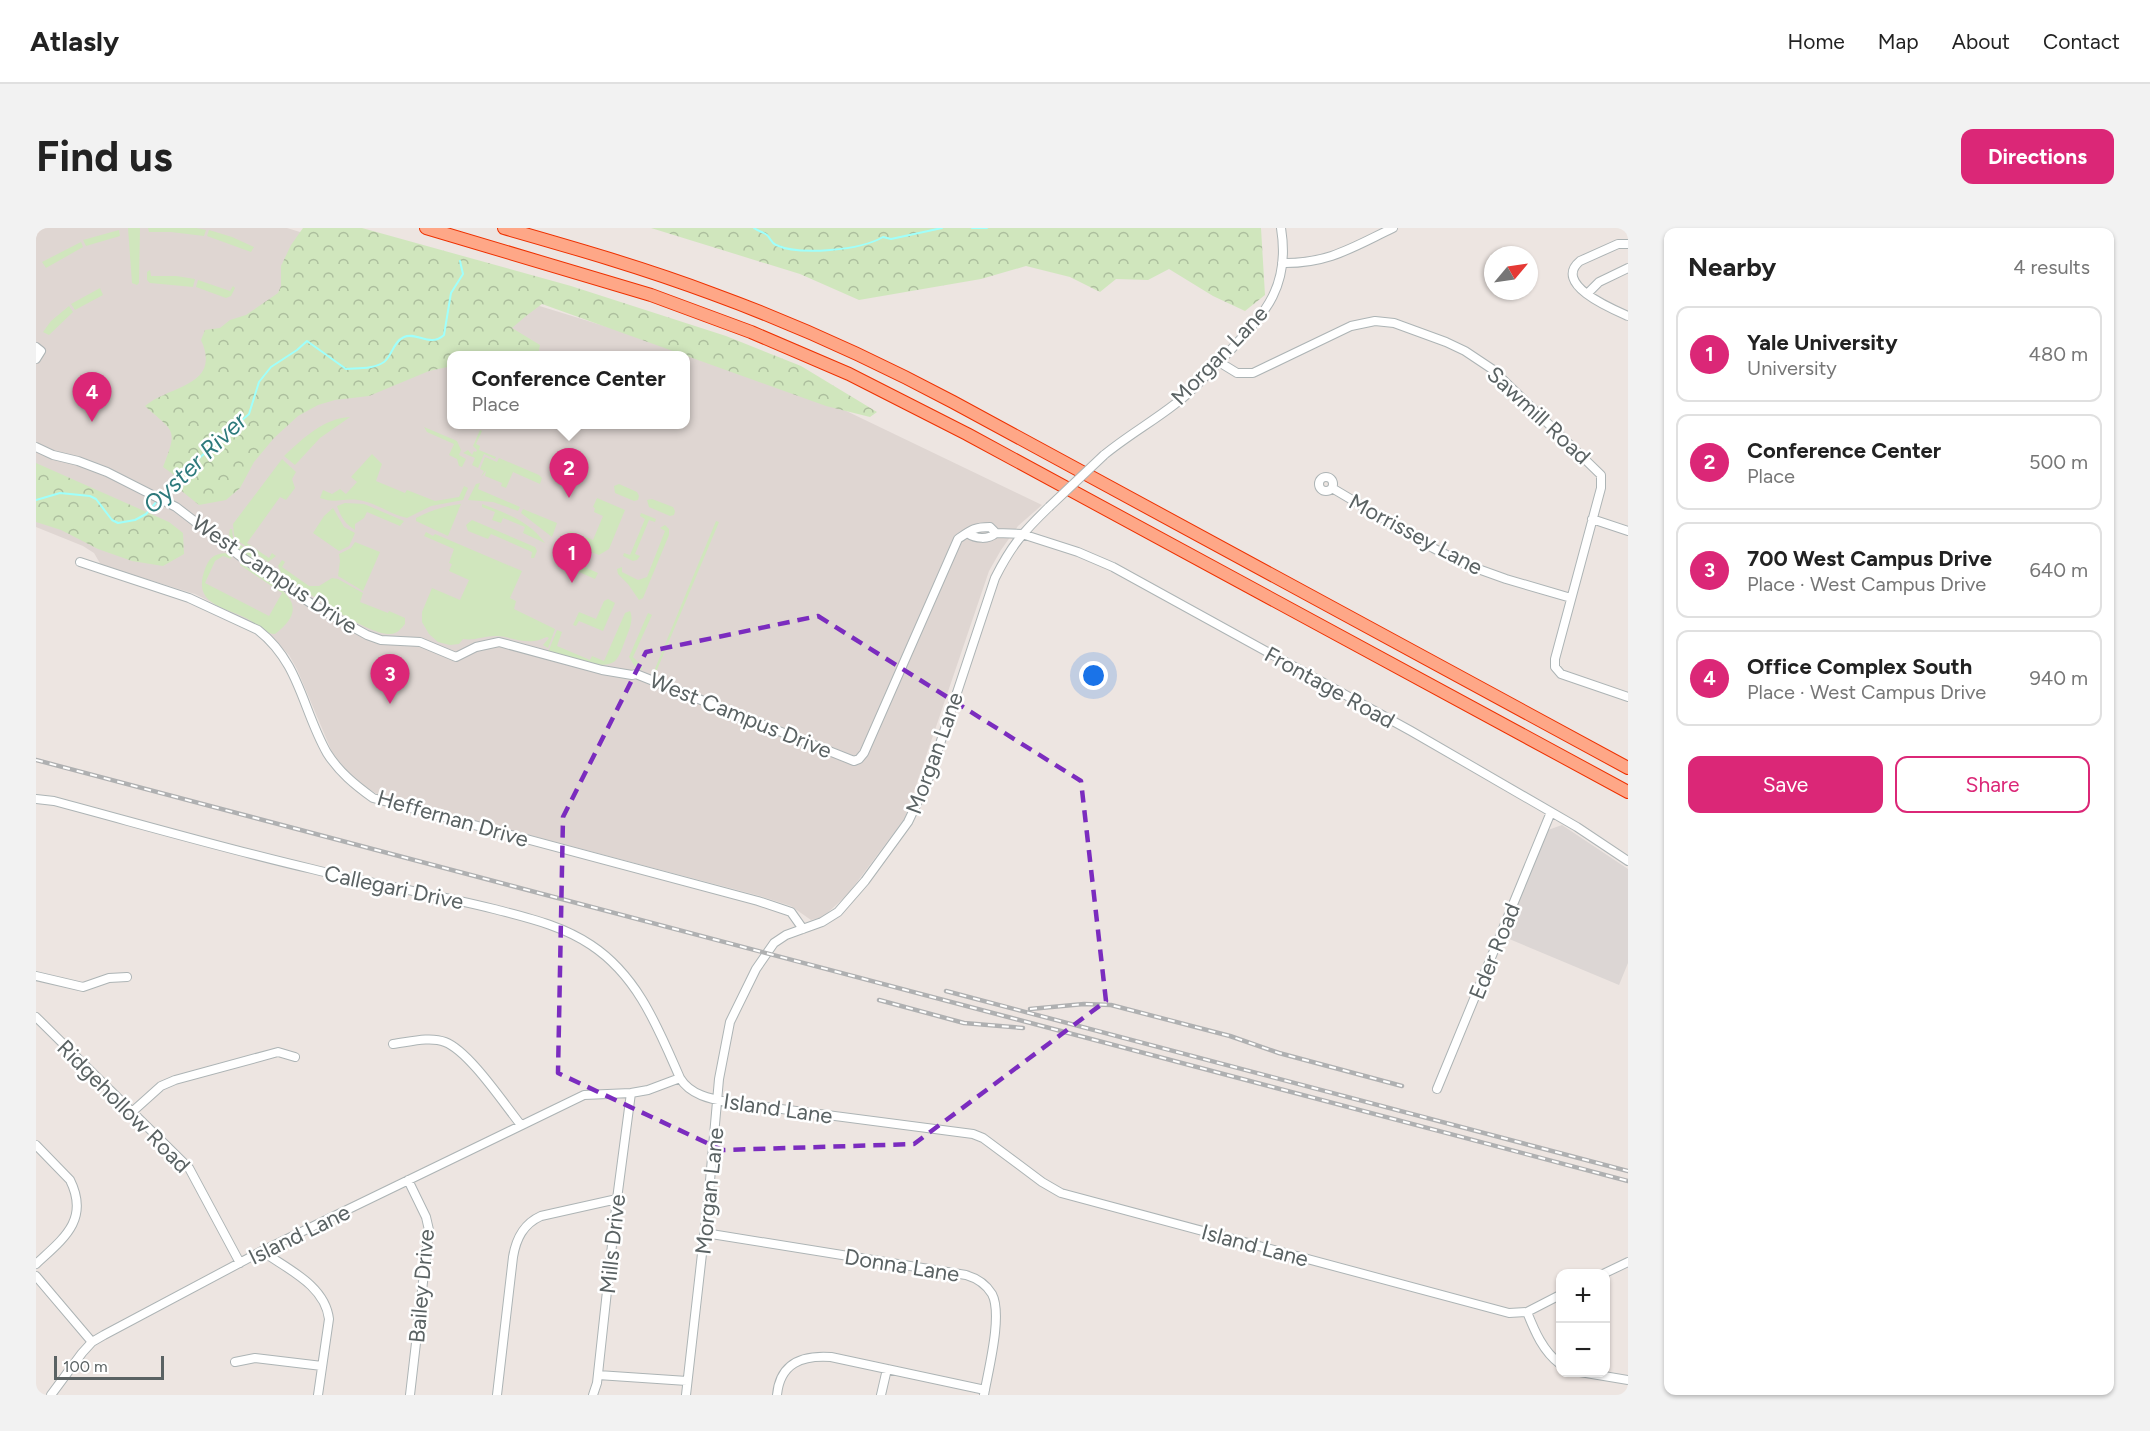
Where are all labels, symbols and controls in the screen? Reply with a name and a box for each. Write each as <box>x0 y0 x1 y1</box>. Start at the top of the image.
text: Atlasly <box>30 24 119 58</box>
text: Home <box>1788 29 1845 54</box>
text: Map <box>1878 29 1919 54</box>
text: About <box>1952 29 2010 54</box>
text: Contact <box>2043 29 2120 54</box>
button: Directions <box>1961 129 2114 184</box>
text: Find us <box>36 131 173 182</box>
north arrow <box>1484 246 1538 300</box>
text: Nearby <box>1688 251 1776 283</box>
text: 4 results <box>2013 255 2090 279</box>
street label: Morgan Lane <box>1165 300 1273 411</box>
text: Yale University <box>1747 329 1898 356</box>
text: 1 <box>1705 342 1714 366</box>
text: 480 m <box>2029 342 2088 366</box>
popup <box>447 351 690 429</box>
text: University <box>1747 356 1837 380</box>
street label: Sawmill Road <box>1481 361 1596 470</box>
text: Conference Center <box>471 365 666 392</box>
pin: 4 <box>72 372 112 422</box>
text: Place <box>471 392 519 416</box>
water label: Oyster River <box>137 405 253 519</box>
text: Conference Center <box>1747 437 1941 464</box>
pin: 2 <box>550 448 588 498</box>
text: 2 <box>1704 450 1715 474</box>
text: 500 m <box>2029 450 2088 474</box>
text: Place <box>1747 464 1795 488</box>
street label: Morrissey Lane <box>1344 488 1487 581</box>
street label: West Campus Drive <box>187 509 363 640</box>
pin: 1 <box>552 534 592 583</box>
text: 700 West Campus Drive <box>1747 545 1992 572</box>
text: 3 <box>1704 558 1715 582</box>
text: 640 m <box>2029 558 2088 582</box>
text: Place · West Campus Drive <box>1747 572 1986 596</box>
street label: Frontage Road <box>1260 641 1400 734</box>
text: Office Complex South <box>1747 653 1972 680</box>
pin: 3 <box>370 654 410 704</box>
your location <box>1079 661 1108 690</box>
text: 4 <box>1703 666 1716 690</box>
text: 940 m <box>2029 666 2088 690</box>
street label: West Campus Drive <box>646 667 836 764</box>
text: Place · West Campus Drive <box>1747 680 1986 704</box>
street label: Morgan Lane <box>900 689 969 818</box>
button: Save <box>1688 756 1883 813</box>
button: Share <box>1895 756 2090 813</box>
street label: Heffernan Drive <box>374 784 532 853</box>
street label: Callegari Drive <box>322 860 466 915</box>
street label: Eder Road <box>1463 899 1526 1003</box>
street label: Ridgehollow Road <box>51 1034 196 1179</box>
street label: Island Lane <box>722 1087 834 1130</box>
street label: Morgan Lane <box>689 1126 730 1256</box>
street label: Mills Drive <box>594 1193 631 1295</box>
street label: Island Lane <box>244 1198 354 1271</box>
street label: Island Lane <box>1198 1218 1311 1273</box>
street label: Bailey Drive <box>403 1228 440 1344</box>
street label: Donna Lane <box>842 1243 961 1288</box>
map controls <box>1556 1269 1610 1377</box>
button: + <box>1556 1269 1610 1323</box>
button: − <box>1556 1323 1610 1377</box>
scale bar <box>54 1353 164 1380</box>
text: 100 m <box>63 1357 108 1376</box>

